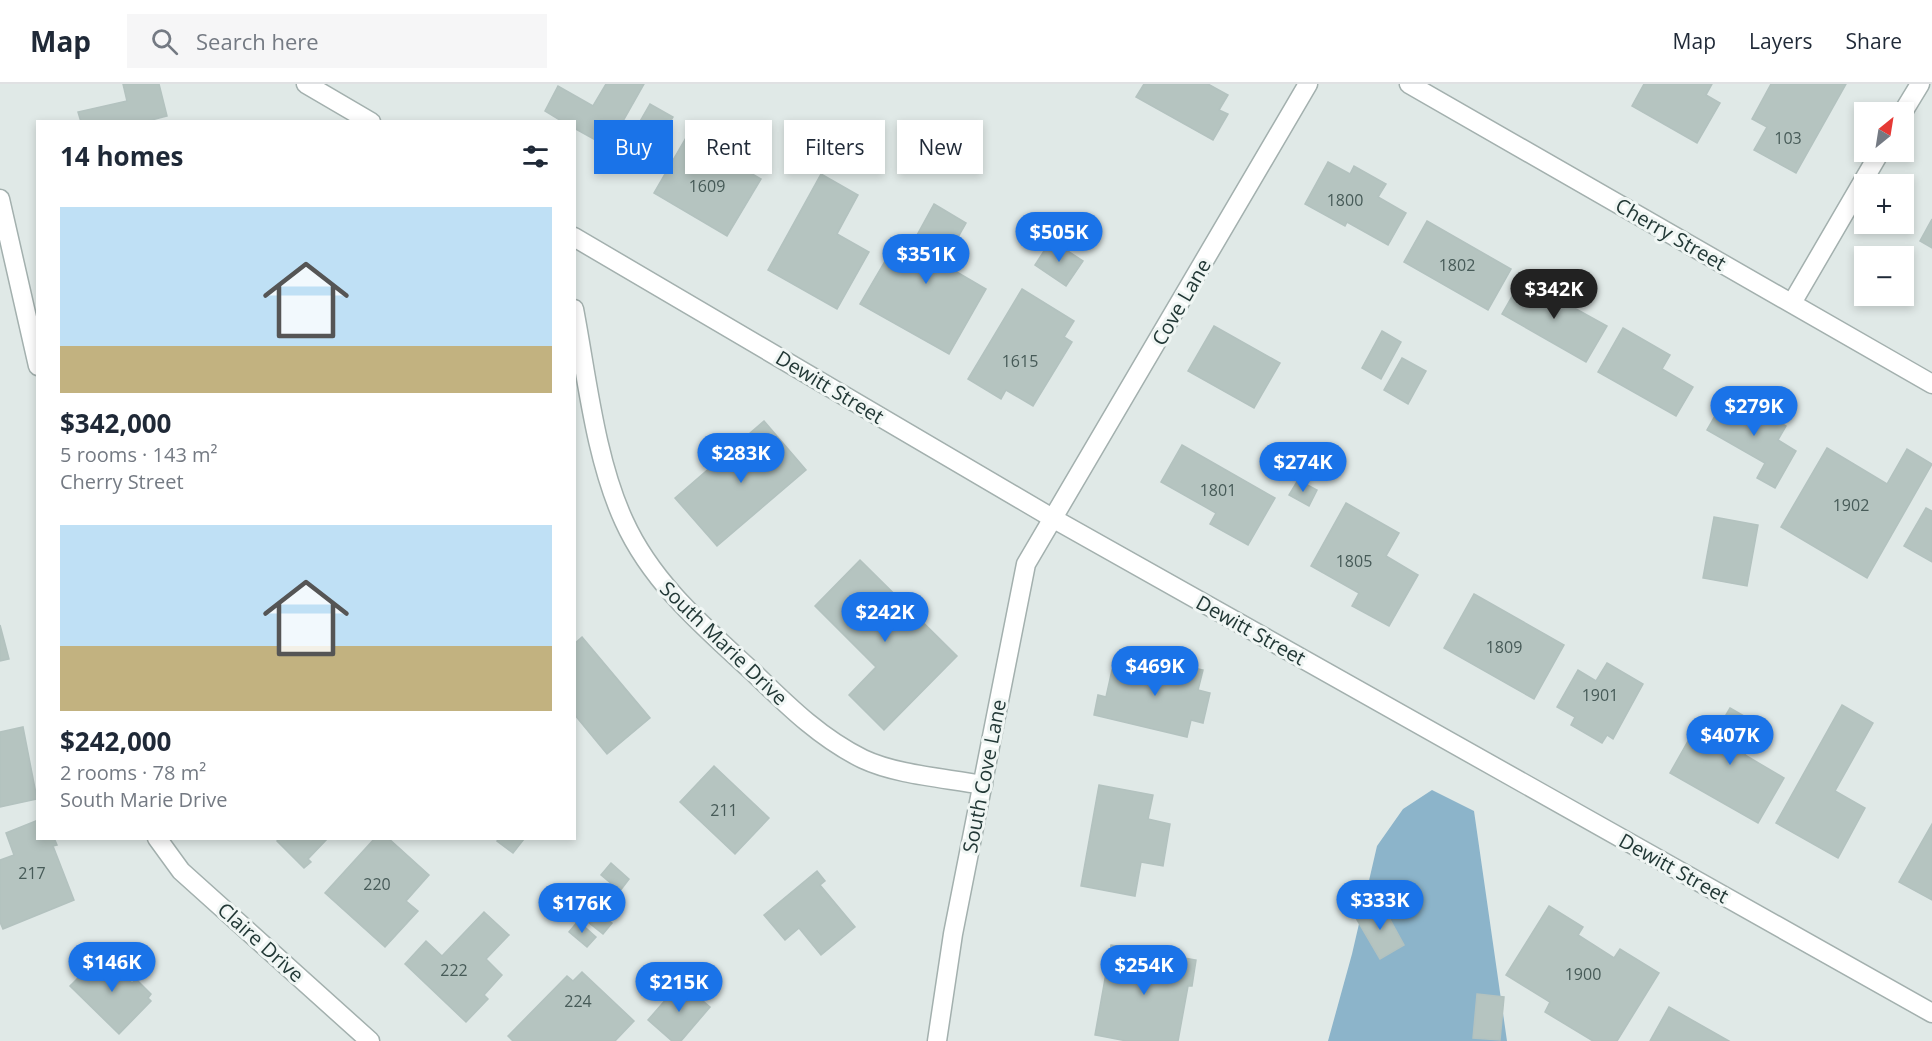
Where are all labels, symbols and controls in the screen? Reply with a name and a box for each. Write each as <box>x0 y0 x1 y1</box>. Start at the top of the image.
search box <box>127 14 547 68</box>
text: Map <box>30 22 91 60</box>
icon: search <box>148 25 181 58</box>
text: Search here <box>196 26 319 56</box>
text: Map <box>1673 27 1716 55</box>
text: Layers <box>1749 27 1813 55</box>
text: Share <box>1846 27 1902 55</box>
north arrow <box>1854 102 1914 162</box>
map controls <box>1854 102 1914 306</box>
chip: Buy <box>594 120 673 174</box>
chip: Rent <box>685 120 772 174</box>
chip: Filters <box>784 120 885 174</box>
chip: New <box>897 120 983 174</box>
house number: 103 <box>1774 127 1802 149</box>
text: 14 homes <box>60 138 184 174</box>
icon: filters <box>519 140 552 173</box>
button: + <box>1854 174 1914 234</box>
house number: 1609 <box>689 175 725 197</box>
house number: 1800 <box>1327 189 1363 211</box>
street label: Cherry Street <box>1611 191 1731 277</box>
pin: $505K <box>1017 212 1101 263</box>
text: $505K <box>1029 218 1089 245</box>
pin: $351K <box>884 234 968 285</box>
text: $351K <box>896 240 956 267</box>
icon: home <box>252 246 360 354</box>
button: − <box>1854 246 1914 306</box>
street label: Cove Lane <box>1145 254 1217 350</box>
house number: 1802 <box>1439 254 1475 276</box>
pin: $342K <box>1512 269 1596 320</box>
text: $342K <box>1524 275 1584 302</box>
street label: Dewitt Street <box>771 344 889 430</box>
house number: 1615 <box>1002 350 1038 372</box>
pin: $279K <box>1712 386 1796 437</box>
text: $279K <box>1724 392 1784 419</box>
text: $342,000 <box>60 405 171 441</box>
pin: $283K <box>699 433 783 484</box>
text: $283K <box>711 439 771 466</box>
text: 5 rooms · 143 m² <box>60 441 218 468</box>
pin: $274K <box>1261 442 1345 493</box>
text: $274K <box>1273 448 1333 475</box>
text: Cherry Street <box>60 468 184 495</box>
house number: 1801 <box>1200 479 1236 501</box>
house number: 1902 <box>1833 494 1869 516</box>
house number: 1805 <box>1336 550 1372 572</box>
icon: home <box>252 564 360 672</box>
street label: South Marie Drive <box>654 575 794 711</box>
street label: Dewitt Street <box>1191 589 1311 671</box>
pin: $242K <box>843 592 927 643</box>
text: $242K <box>855 598 915 625</box>
house number: 1809 <box>1486 636 1522 658</box>
pin: $469K <box>1113 646 1197 697</box>
text: $469K <box>1125 652 1185 679</box>
house number: 1901 <box>1582 684 1618 706</box>
street label: South Cove Lane <box>956 697 1012 855</box>
pin: $407K <box>1688 715 1772 766</box>
text: $407K <box>1700 721 1760 748</box>
text: $242,000 <box>60 723 171 759</box>
text: 2 rooms · 78 m² <box>60 759 206 786</box>
text: South Marie Drive <box>60 786 228 813</box>
house number: 211 <box>710 799 738 821</box>
street label: Dewitt Street <box>1614 827 1734 909</box>
house number: 217 <box>18 862 46 884</box>
house number: 220 <box>363 873 391 895</box>
pin: $333K <box>1338 880 1422 931</box>
pin: $176K <box>540 883 624 934</box>
text: $333K <box>1350 886 1410 913</box>
text: $176K <box>552 889 612 916</box>
street label: Claire Drive <box>212 896 310 988</box>
pin: $146K <box>70 942 154 993</box>
pin: $254K <box>1102 945 1186 996</box>
text: $146K <box>82 948 142 975</box>
text: $254K <box>1114 951 1174 978</box>
house number: 222 <box>440 959 468 981</box>
pin: $215K <box>637 962 721 1013</box>
house number: 1900 <box>1565 963 1601 985</box>
text: $215K <box>649 968 709 995</box>
house number: 224 <box>564 990 592 1012</box>

